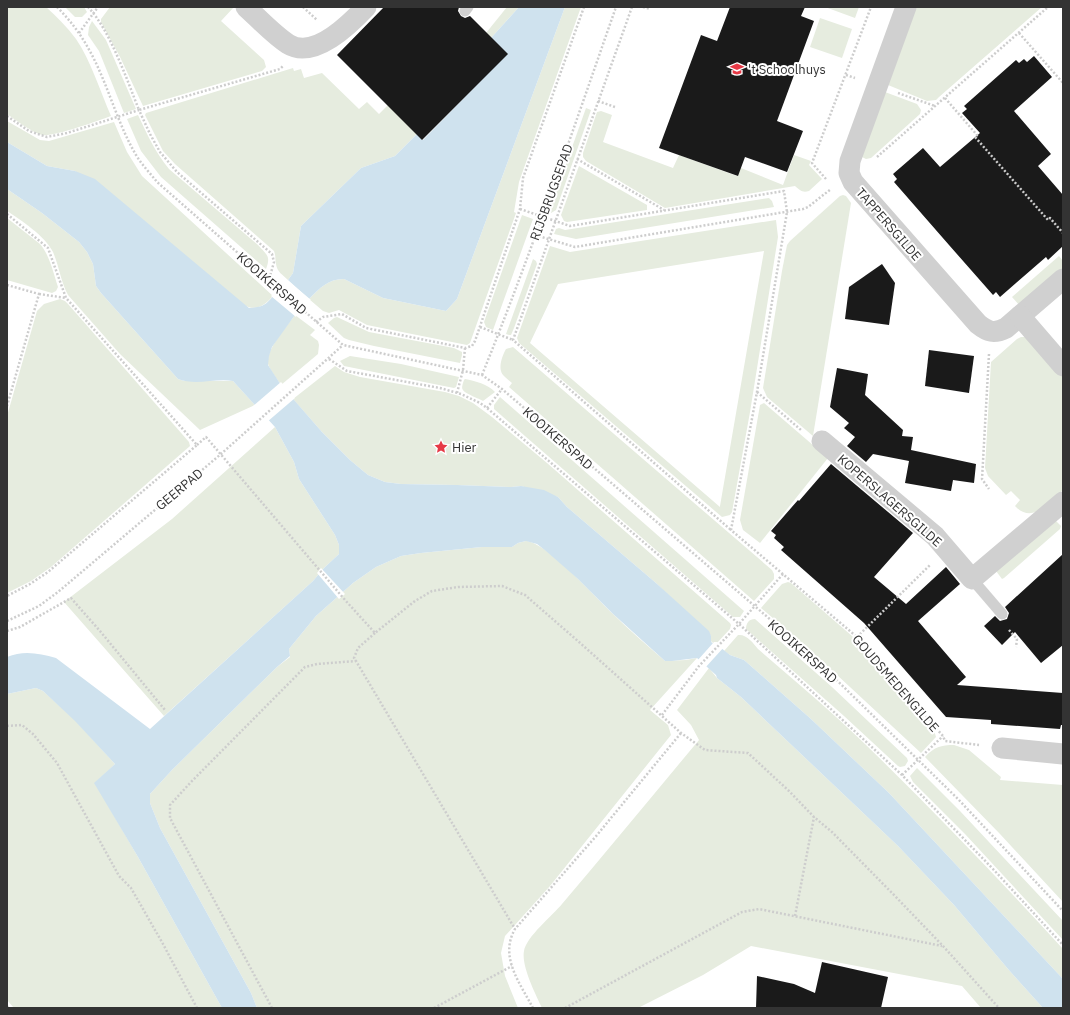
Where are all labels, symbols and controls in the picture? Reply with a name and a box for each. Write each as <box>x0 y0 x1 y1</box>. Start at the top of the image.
school or university icon: 't Schoolhuys <box>729 61 745 77</box>
place label: 't Schoolhuys <box>748 61 826 78</box>
street label: RIJSBRUGSEPAD <box>526 141 577 243</box>
street label: TAPPERSGILDE <box>852 184 925 264</box>
street label: KOOIKERSPAD <box>233 248 310 319</box>
street label: KOOIKERSPAD <box>519 403 596 474</box>
place icon: Hier <box>433 439 449 455</box>
place label: Hier <box>452 439 477 456</box>
street label: KOPERSLAGERSGILDE <box>834 450 945 550</box>
street label: GEERPAD <box>152 465 207 514</box>
street label: KOOIKERSPAD <box>764 616 841 687</box>
street label: GOUDSMEDENGILDE <box>849 631 943 736</box>

